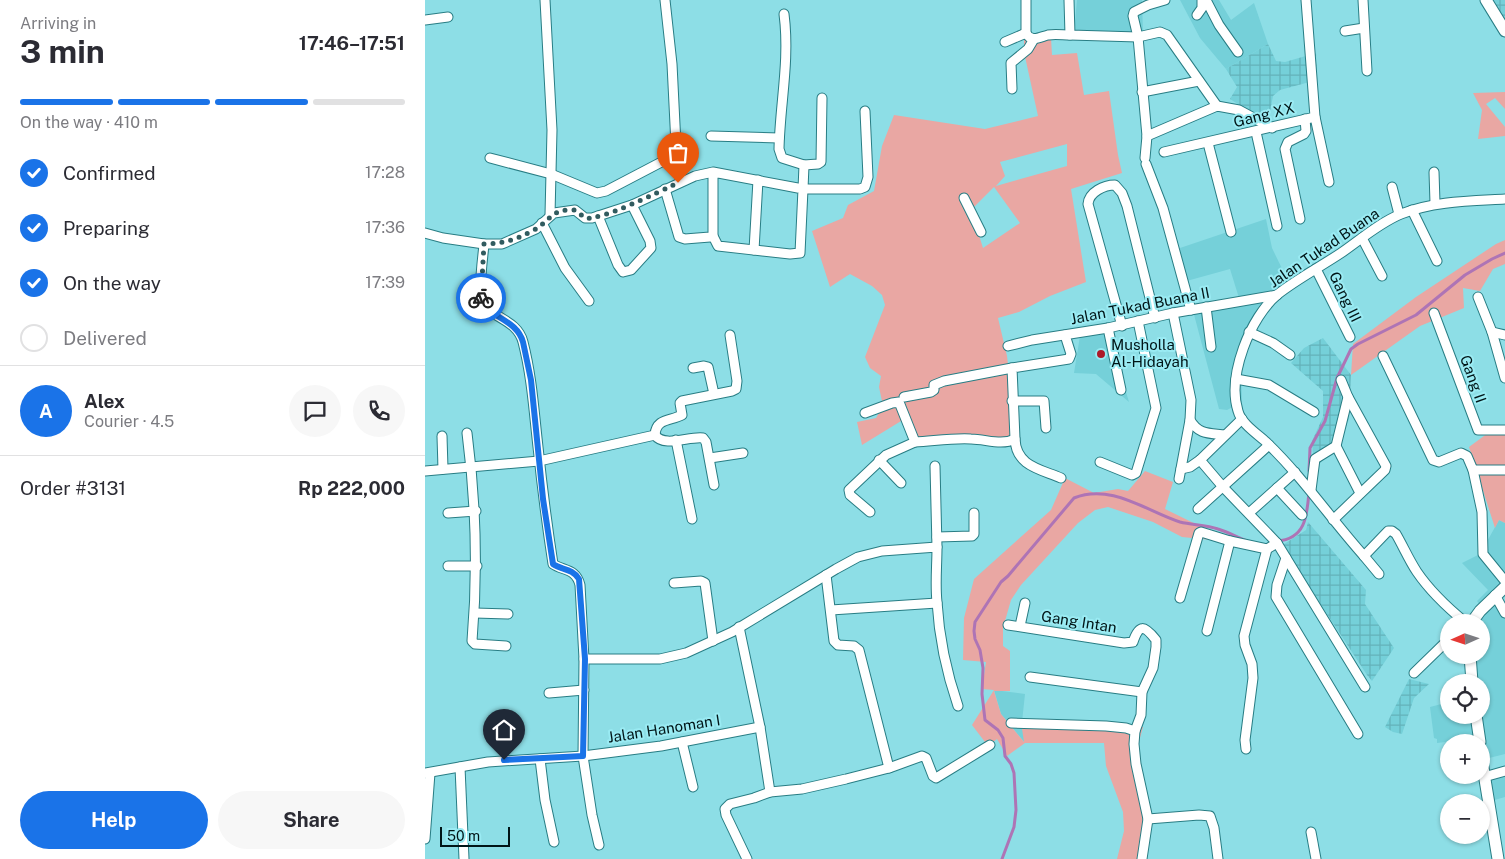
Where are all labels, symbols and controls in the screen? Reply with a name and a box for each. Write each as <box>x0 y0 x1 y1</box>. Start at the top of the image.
text: Arriving in <box>20 14 96 33</box>
text: 17:46–17:51 <box>299 32 405 54</box>
text: 3 min <box>20 33 105 70</box>
street label: Gang XX <box>1232 99 1296 130</box>
text: On the way · 410 m <box>20 113 158 132</box>
pin <box>657 132 699 183</box>
icon: bag <box>664 139 692 167</box>
icon: check <box>20 159 48 187</box>
text: Confirmed <box>63 162 156 184</box>
text: 17:28 <box>365 163 405 182</box>
street label: Jalan Tukad Buana <box>1265 204 1382 291</box>
icon: check <box>20 214 48 242</box>
text: Preparing <box>63 217 150 239</box>
text: 17:36 <box>365 218 405 237</box>
icon: check <box>20 269 48 297</box>
street label: Gang III <box>1326 269 1365 325</box>
text: On the way <box>63 272 161 294</box>
text: 17:39 <box>365 273 405 292</box>
courier <box>456 273 506 323</box>
icon: bike <box>467 284 495 312</box>
street label: Jalan Tukad Buana II <box>1069 284 1211 327</box>
text: Delivered <box>63 327 147 349</box>
place label: Musholla Al-Hidayah <box>1111 336 1189 370</box>
marker: Musholla Al-Hidayah <box>1095 348 1107 360</box>
street label: Gang II <box>1457 353 1490 405</box>
button: chat <box>289 385 341 437</box>
button: phone <box>353 385 405 437</box>
text: Alex <box>84 390 125 412</box>
text: A <box>39 400 53 422</box>
text: Courier · 4.5 <box>84 412 174 431</box>
text: Order #3131 <box>20 477 126 499</box>
text: Rp 222,000 <box>298 477 405 499</box>
street label: Gang Intan <box>1040 607 1118 636</box>
north arrow <box>1440 614 1490 664</box>
map controls <box>1440 614 1490 844</box>
button: locate <box>1440 674 1490 724</box>
pin <box>483 709 525 760</box>
street label: Jalan Hanoman I <box>606 711 721 746</box>
icon: home <box>490 716 518 744</box>
button: + <box>1440 734 1490 784</box>
button: Help <box>20 791 208 849</box>
button: Share <box>218 791 405 849</box>
button: − <box>1440 794 1490 844</box>
scale bar <box>440 824 510 847</box>
text: 50 m <box>447 828 480 844</box>

